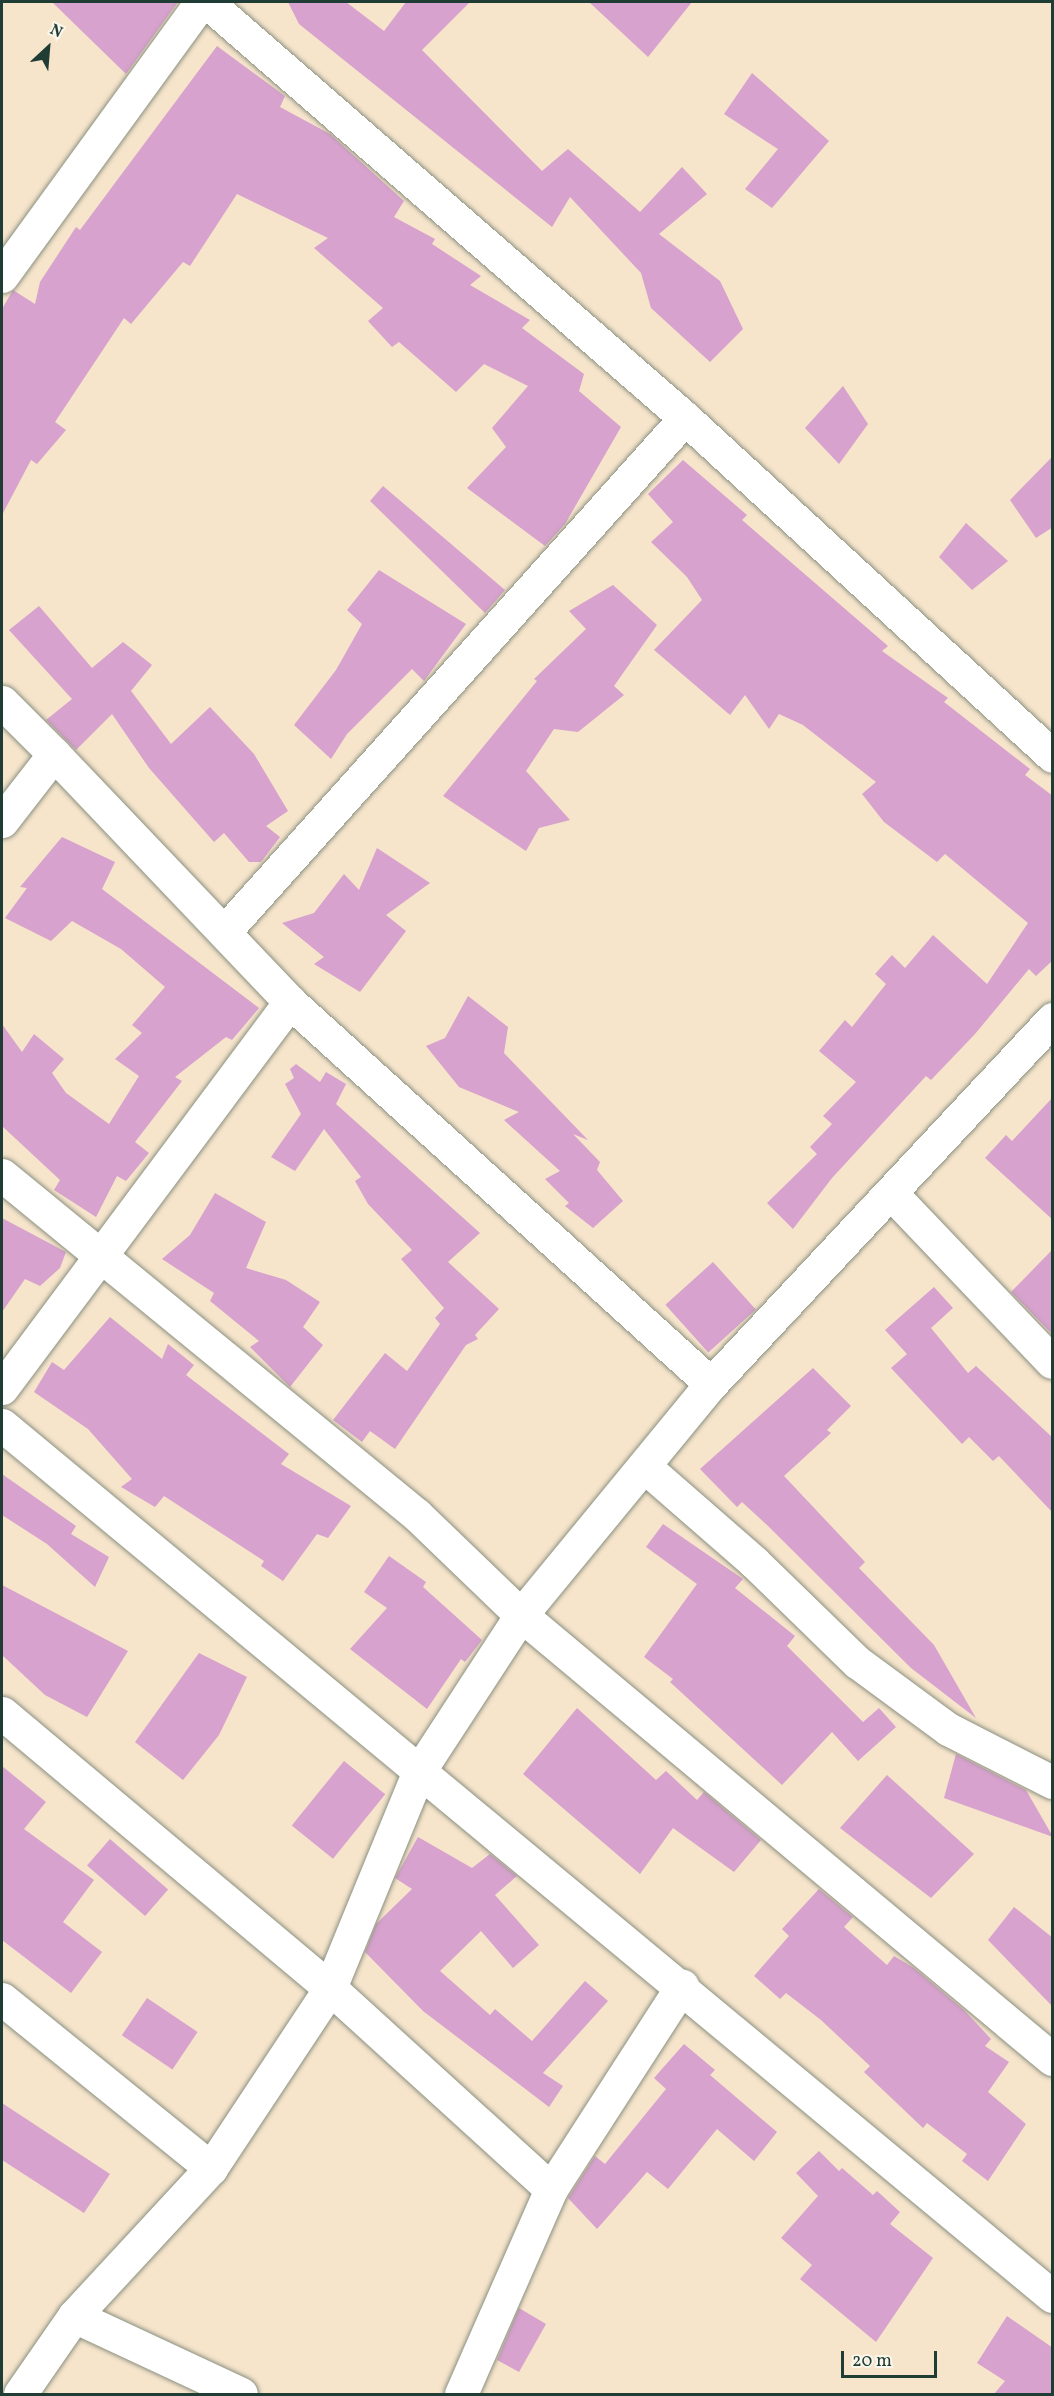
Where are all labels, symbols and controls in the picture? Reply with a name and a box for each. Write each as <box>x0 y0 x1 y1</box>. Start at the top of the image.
north arrow <box>18 18 78 78</box>
text: N <box>46 19 66 44</box>
scale bar <box>844 2339 940 2377</box>
text: 20 m <box>852 2349 892 2374</box>

